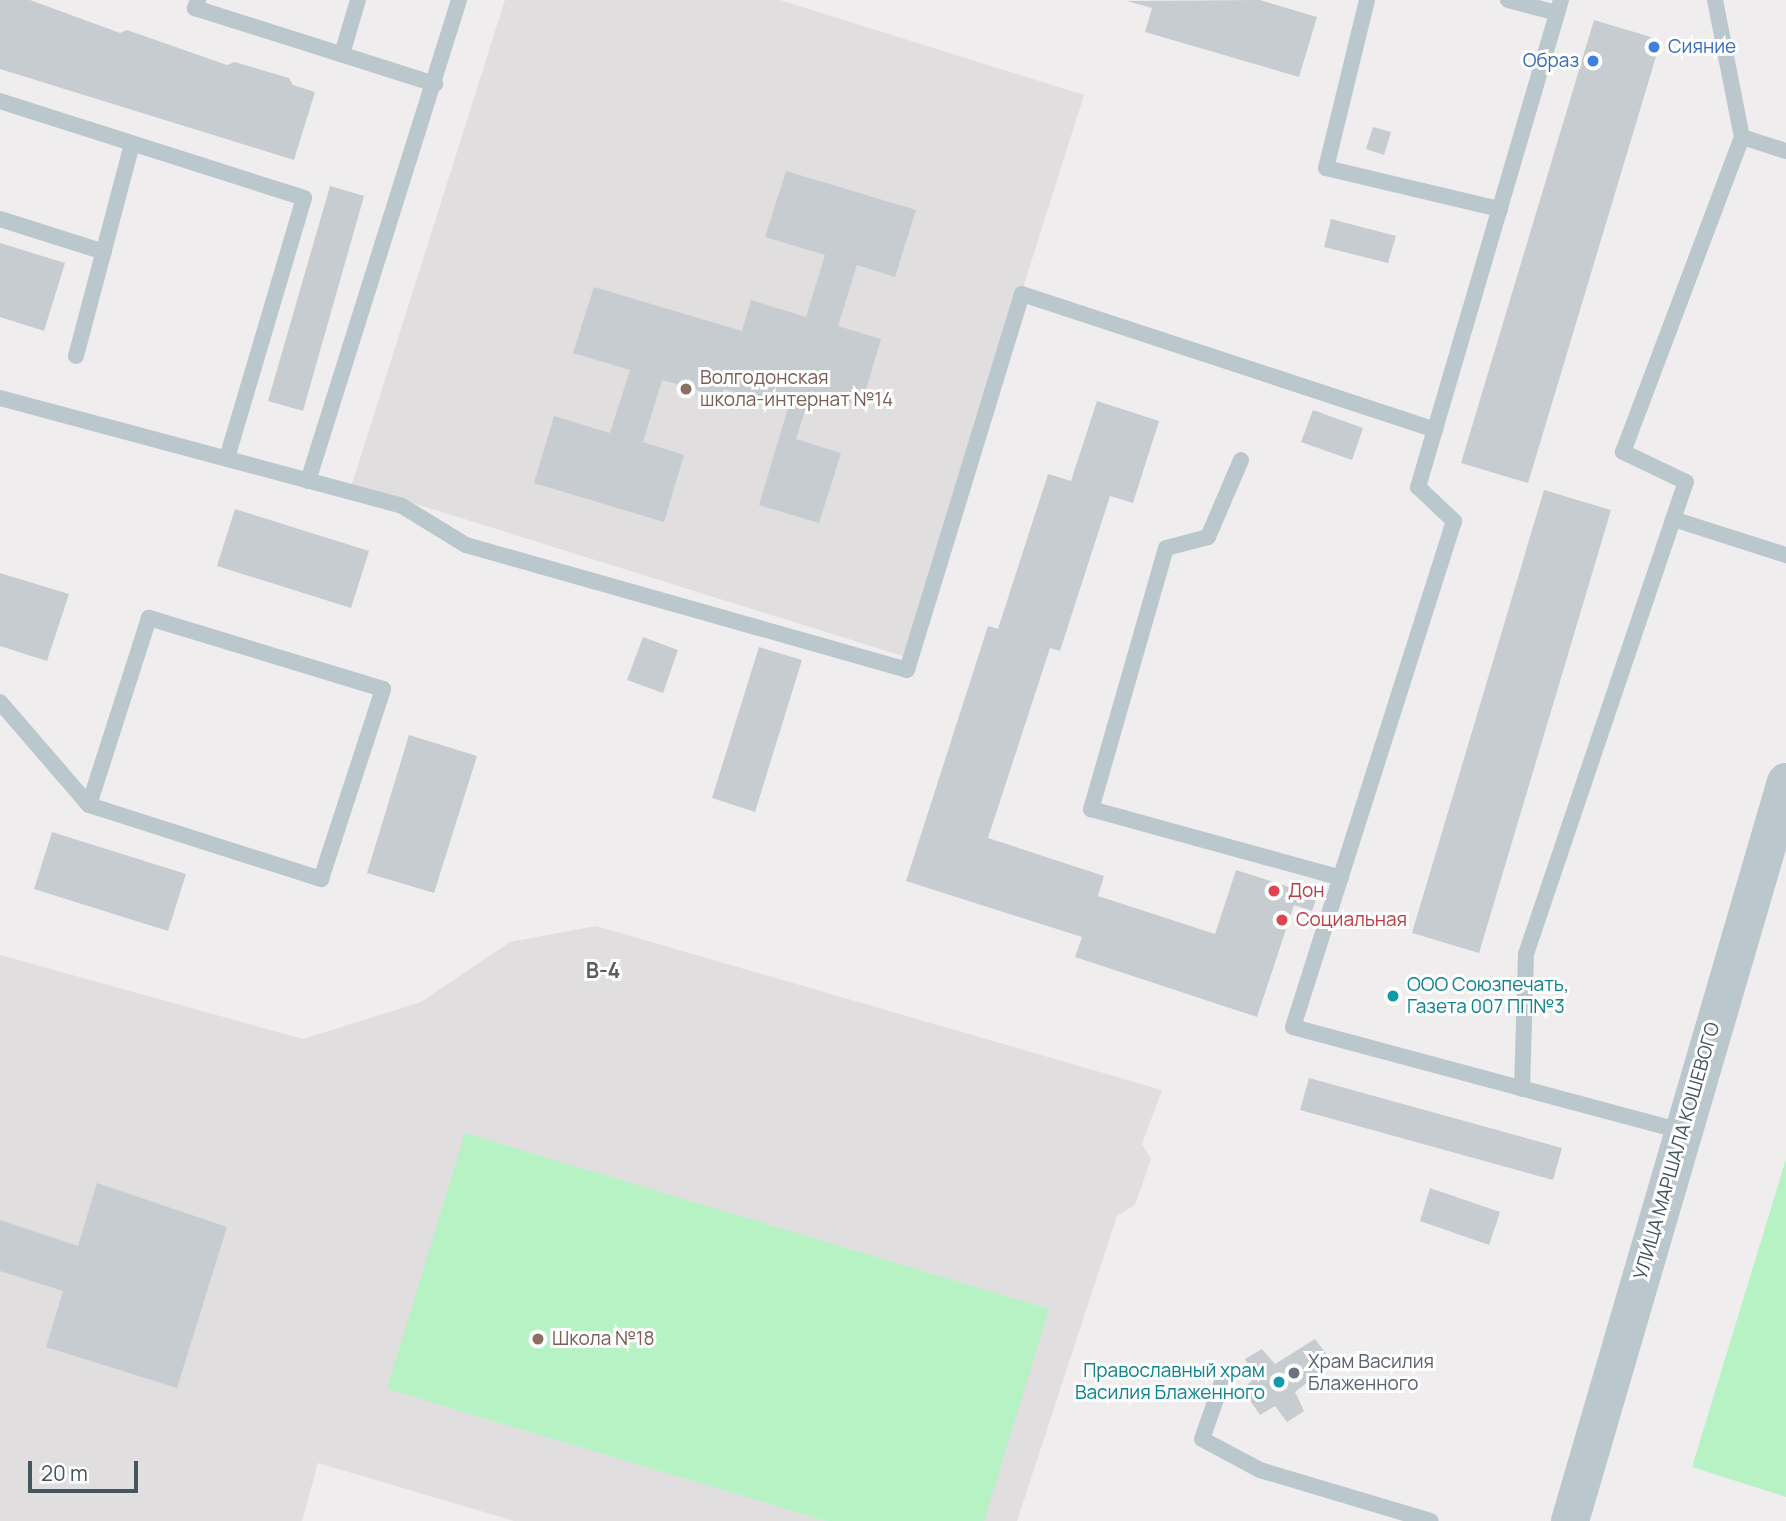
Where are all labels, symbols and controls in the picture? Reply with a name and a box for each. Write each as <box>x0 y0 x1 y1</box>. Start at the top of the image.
place label: Сияние <box>1668 36 1736 58</box>
marker: Сияние <box>1646 39 1662 55</box>
place label: Образ <box>1523 50 1579 72</box>
marker: Образ <box>1585 53 1601 69</box>
place label: Волгодонская школа-интернат №14 <box>700 367 893 411</box>
marker: Волгодонская школа-интернат №14 <box>678 381 694 397</box>
place label: Дон <box>1288 880 1324 902</box>
marker: Дон <box>1266 883 1282 899</box>
place label: Социальная <box>1296 909 1407 931</box>
marker: Социальная <box>1274 912 1290 928</box>
district label: В-4 <box>586 957 620 983</box>
place label: ООО Союзпечать, Газета 007 ПП№3 <box>1407 974 1569 1018</box>
marker: ООО Союзпечать, Газета 007 ПП№3 <box>1385 988 1401 1004</box>
street label: УЛИЦА МАРШАЛА КОШЕВОГО <box>1629 1020 1725 1282</box>
place label: Школа №18 <box>552 1328 654 1350</box>
marker: Школа №18 <box>530 1331 546 1347</box>
place label: Храм Василия Блаженного <box>1308 1351 1434 1395</box>
place label: Православный храм Василия Блаженного <box>1075 1360 1265 1404</box>
marker: Храм Василия Блаженного <box>1286 1365 1302 1381</box>
marker: Православный храм Василия Блаженного <box>1271 1374 1287 1390</box>
scale bar <box>32 1448 142 1492</box>
text: 20 m <box>41 1459 88 1487</box>

